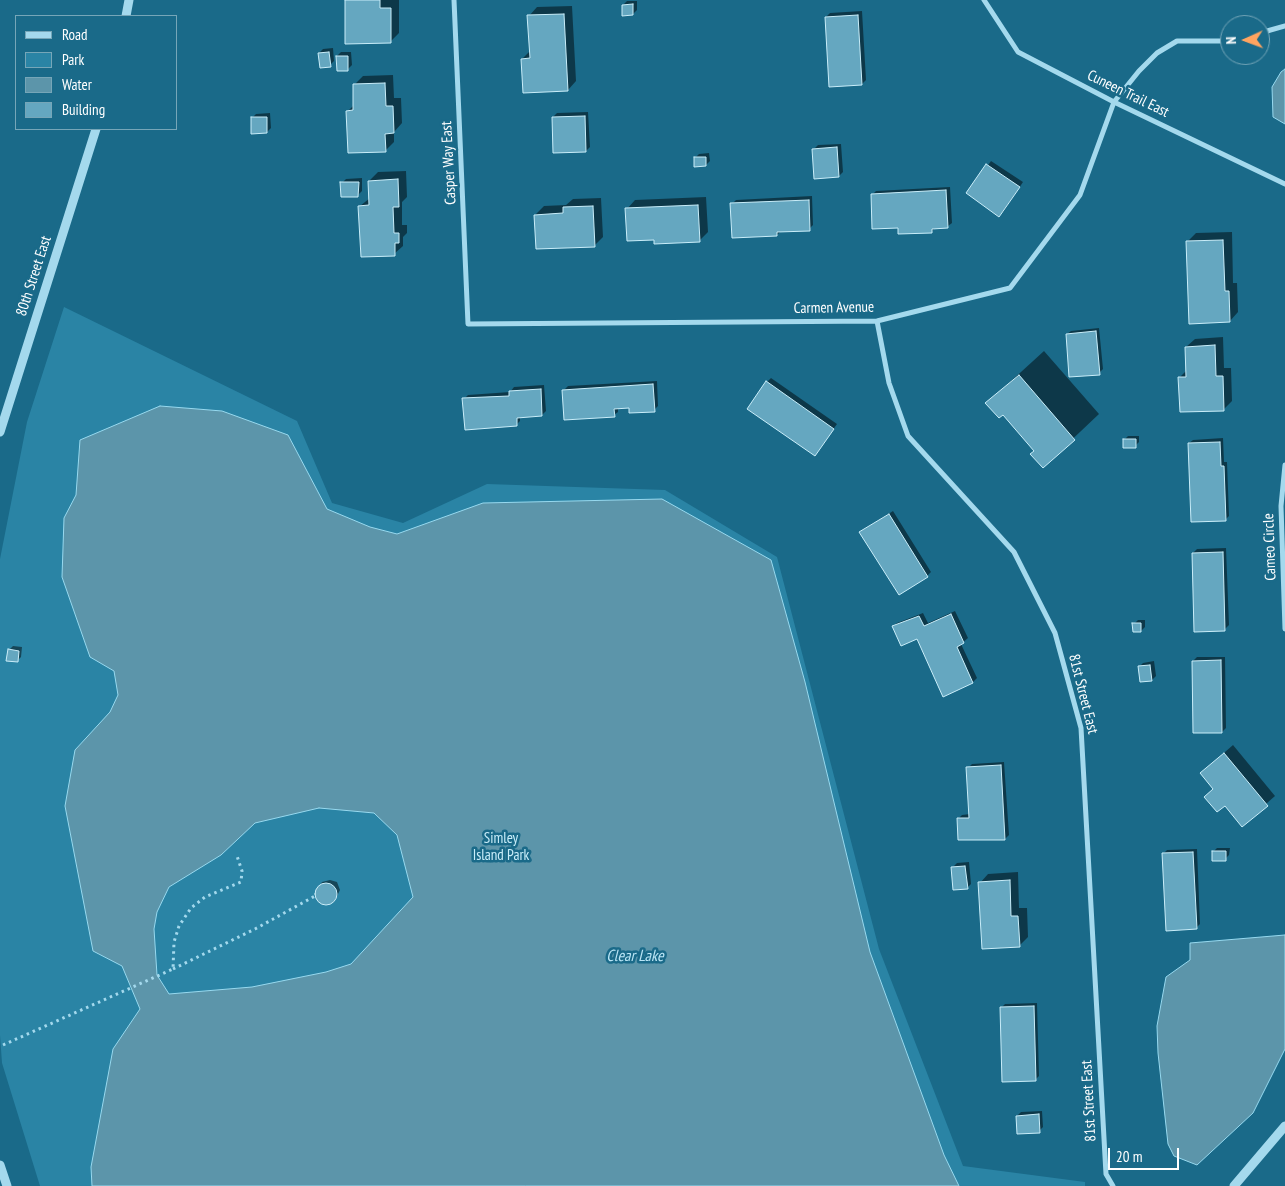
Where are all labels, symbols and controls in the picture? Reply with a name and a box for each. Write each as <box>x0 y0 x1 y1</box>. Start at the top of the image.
legend <box>15 15 178 130</box>
north arrow <box>1220 15 1270 65</box>
text: Road <box>62 25 88 44</box>
text: N <box>1222 36 1240 45</box>
text: Park <box>62 50 84 69</box>
street label: Cuneen Trail East <box>1084 66 1172 122</box>
text: Water <box>62 75 92 94</box>
text: Building <box>62 100 105 119</box>
street label: Casper Way East <box>438 121 460 205</box>
street label: 80th Street East <box>13 234 55 318</box>
street label: Carmen Avenue <box>794 298 874 318</box>
street label: Cameo Circle <box>1260 513 1280 581</box>
street label: 81st Street East <box>1064 652 1102 736</box>
park label: Simley Island Park <box>473 830 529 865</box>
water label: Clear Lake <box>606 946 664 966</box>
street label: 81st Street East <box>1078 1060 1100 1142</box>
scale bar <box>1110 1138 1181 1170</box>
text: 20 m <box>1116 1147 1142 1166</box>

